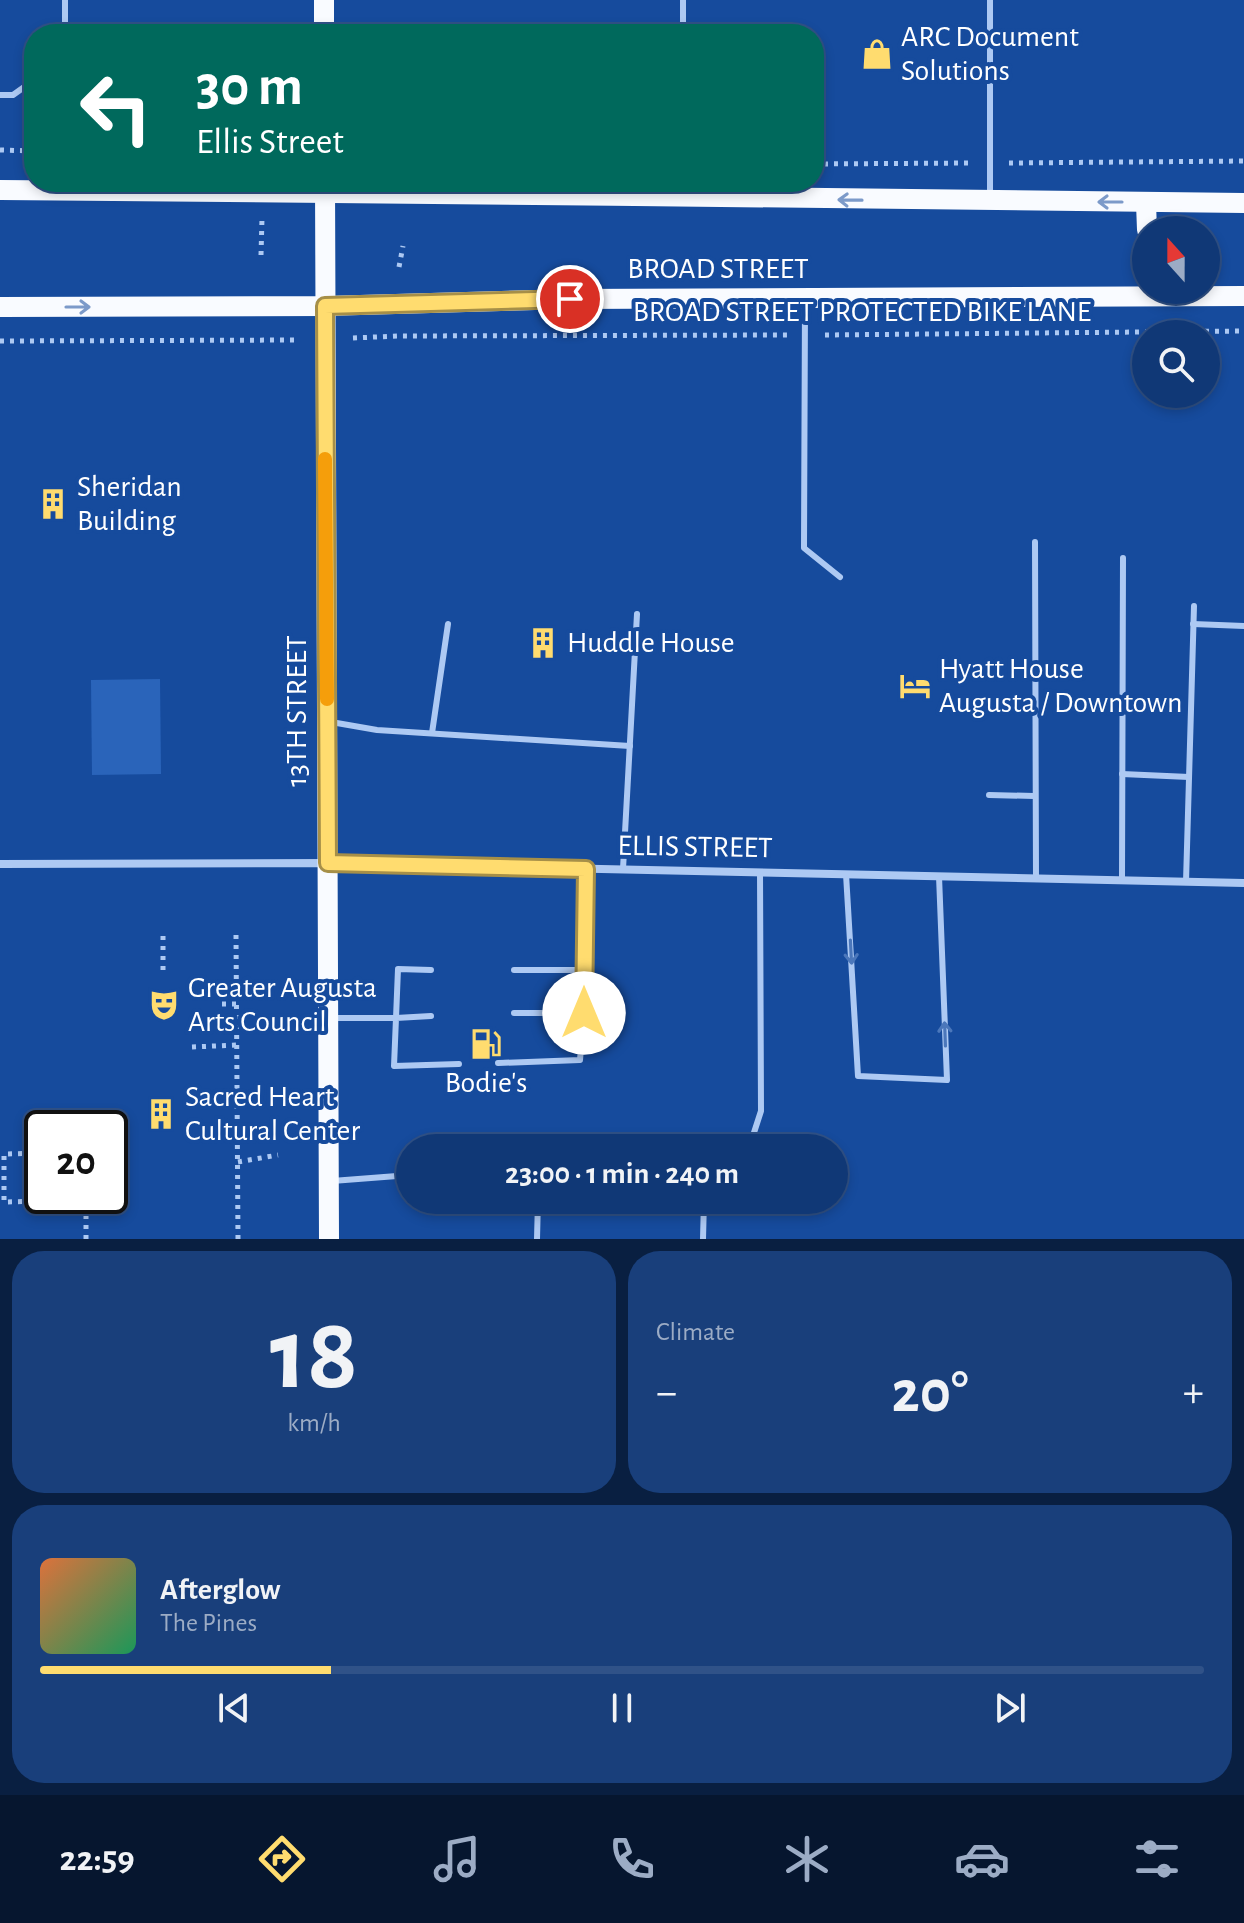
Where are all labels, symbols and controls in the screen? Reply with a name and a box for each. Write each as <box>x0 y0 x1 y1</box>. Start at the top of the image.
place label: ARC Document Solutions <box>901 22 1079 86</box>
shop icon: ARC Document Solutions <box>860 37 894 71</box>
icon: left <box>64 56 168 160</box>
text: 30 m <box>196 59 303 115</box>
text: Ellis Street <box>196 124 344 160</box>
one-way arrow <box>837 192 864 208</box>
one-way arrow <box>1097 194 1124 210</box>
north arrow <box>1132 216 1220 304</box>
map controls <box>1132 216 1220 408</box>
street label: BROAD STREET <box>627 254 809 284</box>
pin <box>536 265 604 333</box>
icon: arrive <box>548 277 592 321</box>
street label: BROAD STREET PROTECTED BIKE LANE <box>633 297 1091 327</box>
one-way arrow <box>64 299 91 314</box>
button: search <box>1132 320 1220 408</box>
place label: Sheridan Building <box>77 472 182 536</box>
building icon: Sheridan Building <box>36 487 70 521</box>
building icon: Huddle House <box>526 626 560 660</box>
place label: Huddle House <box>567 628 735 658</box>
street label: 13TH STREET <box>282 635 312 787</box>
place label: Hyatt House Augusta / Downtown <box>939 654 1183 718</box>
hotel icon: Hyatt House Augusta / Downtown <box>898 669 932 703</box>
street label: ELLIS STREET <box>617 831 773 863</box>
one-way arrow <box>844 938 859 965</box>
position arrow <box>542 971 626 1055</box>
place label: Greater Augusta Arts Council <box>188 973 377 1037</box>
theatre icon: Greater Augusta Arts Council <box>147 988 181 1022</box>
one-way arrow <box>938 1021 953 1047</box>
fuel station icon: Bodie's <box>469 1027 503 1061</box>
place label: Bodie's <box>445 1068 527 1098</box>
place label: Sacred Heart Cultural Center <box>185 1082 360 1146</box>
building icon: Sacred Heart Cultural Center <box>144 1097 178 1131</box>
speed limit sign: 20 <box>24 1110 128 1214</box>
text: 23:00 · 1 min · 240 m <box>505 1159 739 1189</box>
text: 18 <box>270 1304 358 1408</box>
text: Climate <box>656 1319 735 1345</box>
text: 20° <box>891 1363 969 1423</box>
text: − <box>656 1371 677 1415</box>
text: + <box>1183 1371 1204 1415</box>
text: km/h <box>287 1410 341 1436</box>
text: Afterglow <box>160 1575 281 1605</box>
text: The Pines <box>160 1610 257 1636</box>
icon: previous <box>212 1686 256 1730</box>
icon: pause <box>600 1686 644 1730</box>
icon: next <box>988 1686 1032 1730</box>
icon: directions <box>254 1831 310 1887</box>
icon: music <box>429 1831 485 1887</box>
icon: phone <box>604 1831 660 1887</box>
icon: climate <box>779 1831 835 1887</box>
icon: car <box>954 1831 1010 1887</box>
icon: filters <box>1129 1831 1185 1887</box>
text: 22:59 <box>59 1841 135 1877</box>

